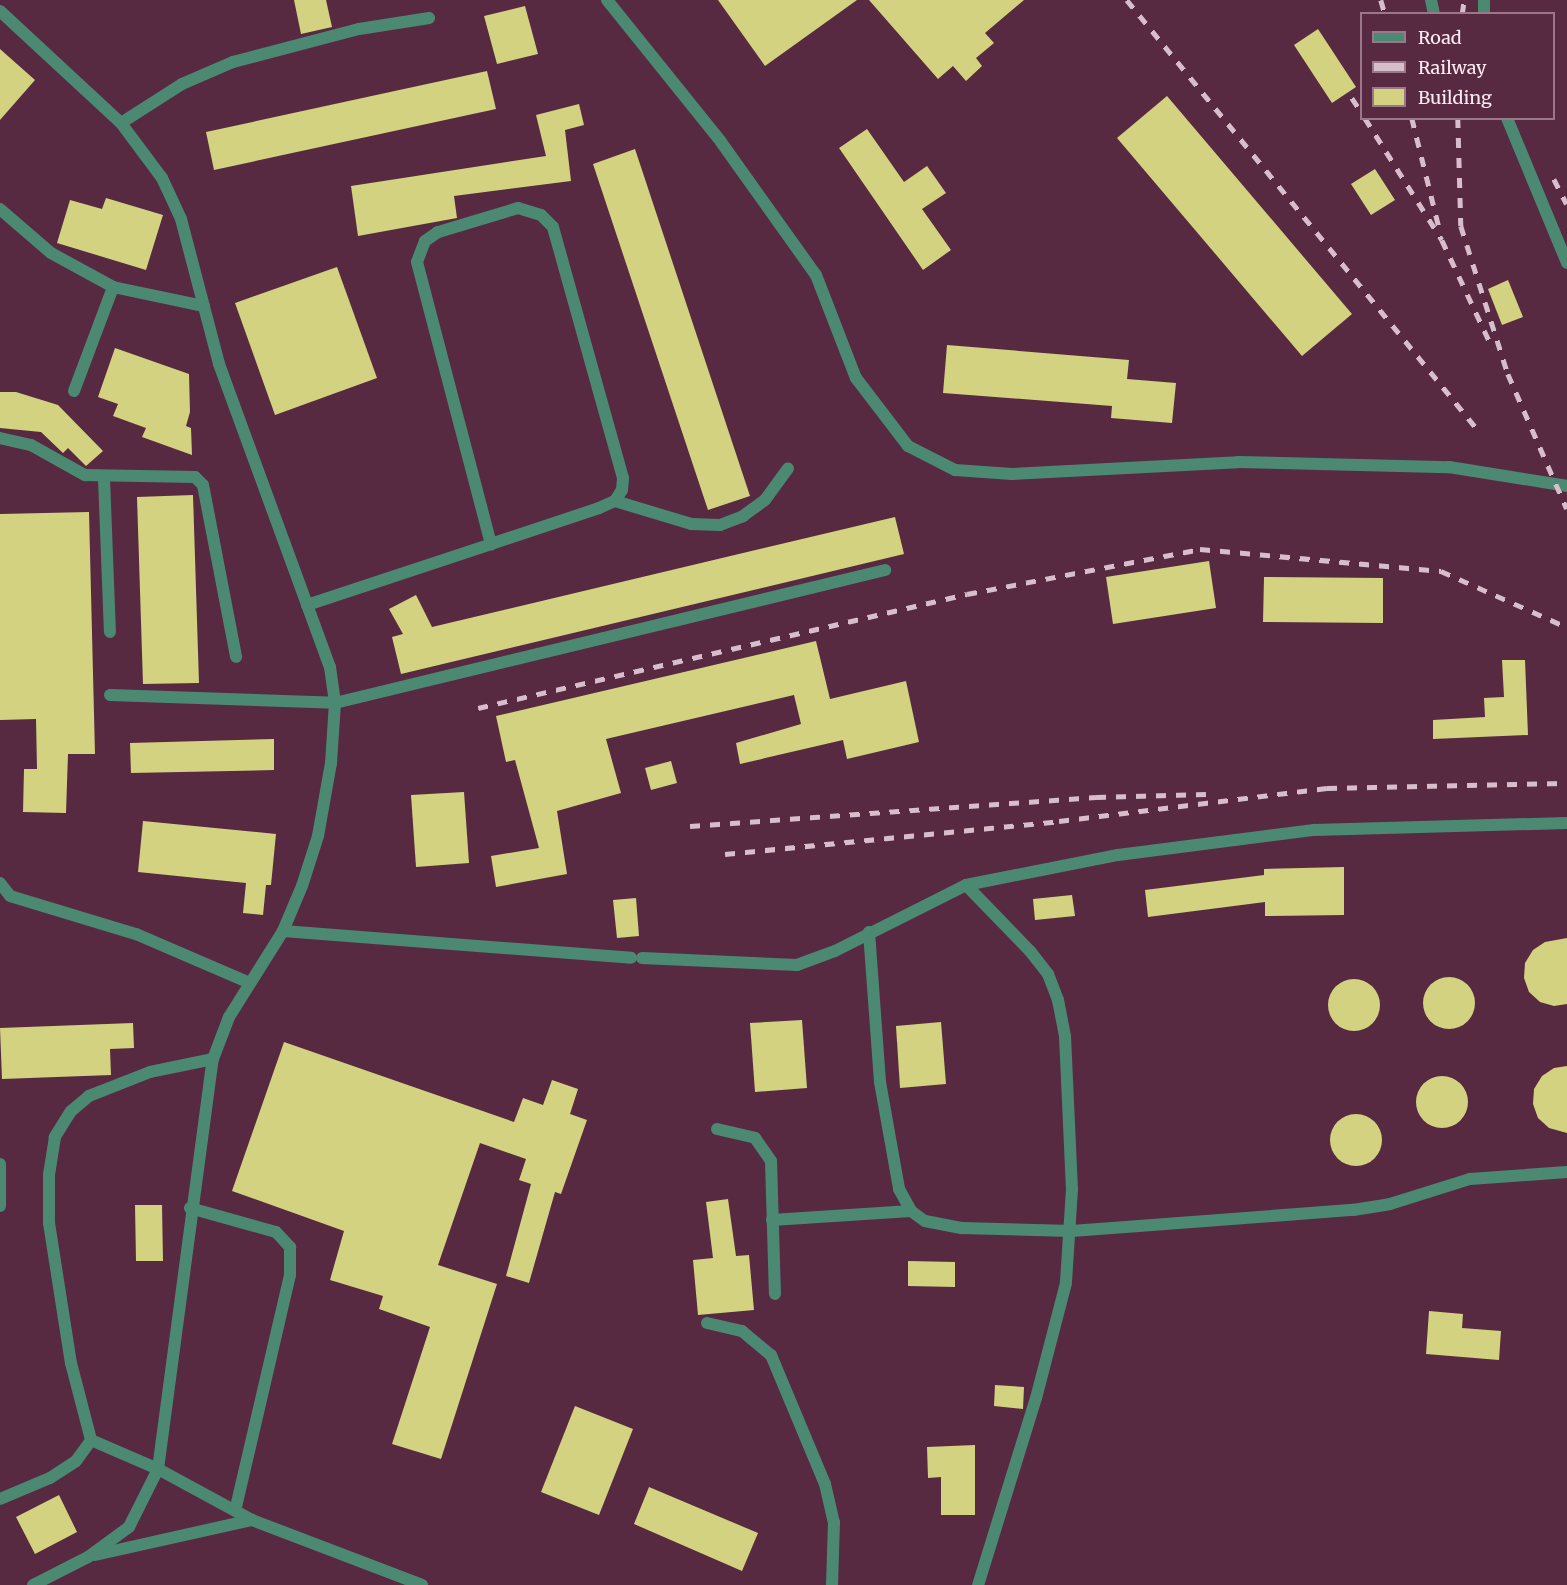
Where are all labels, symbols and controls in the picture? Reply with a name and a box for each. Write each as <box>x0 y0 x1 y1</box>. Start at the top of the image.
legend <box>1360 12 1555 120</box>
text: Road <box>1418 26 1462 49</box>
text: Railway <box>1418 56 1486 79</box>
text: Building <box>1418 86 1492 109</box>

